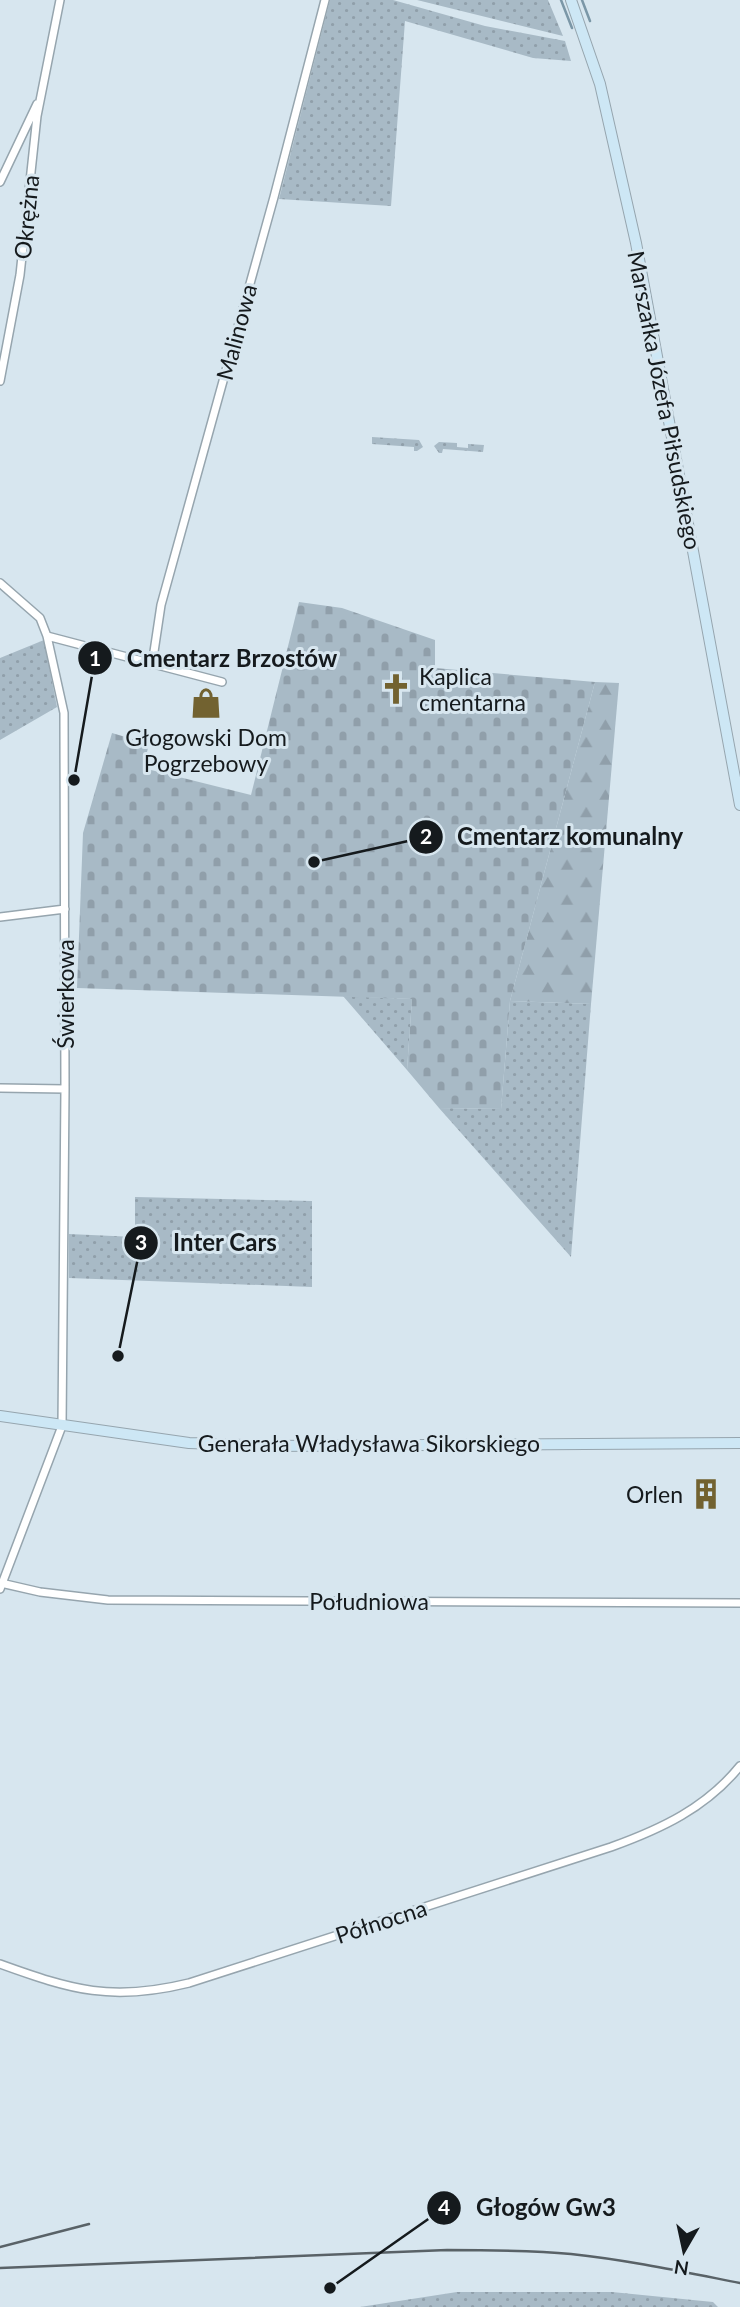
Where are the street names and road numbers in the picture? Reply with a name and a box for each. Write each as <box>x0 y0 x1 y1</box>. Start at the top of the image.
street label: Okrężna <box>8 173 44 261</box>
street label: Marszałka Józefa Piłsudskiego <box>622 248 708 552</box>
street label: Malinowa <box>210 281 262 383</box>
street label: Świerkowa <box>51 939 79 1049</box>
street label: Generała Władysława Sikorskiego <box>198 1429 540 1457</box>
street label: Południowa <box>309 1587 429 1615</box>
street label: Północna <box>332 1893 430 1949</box>

